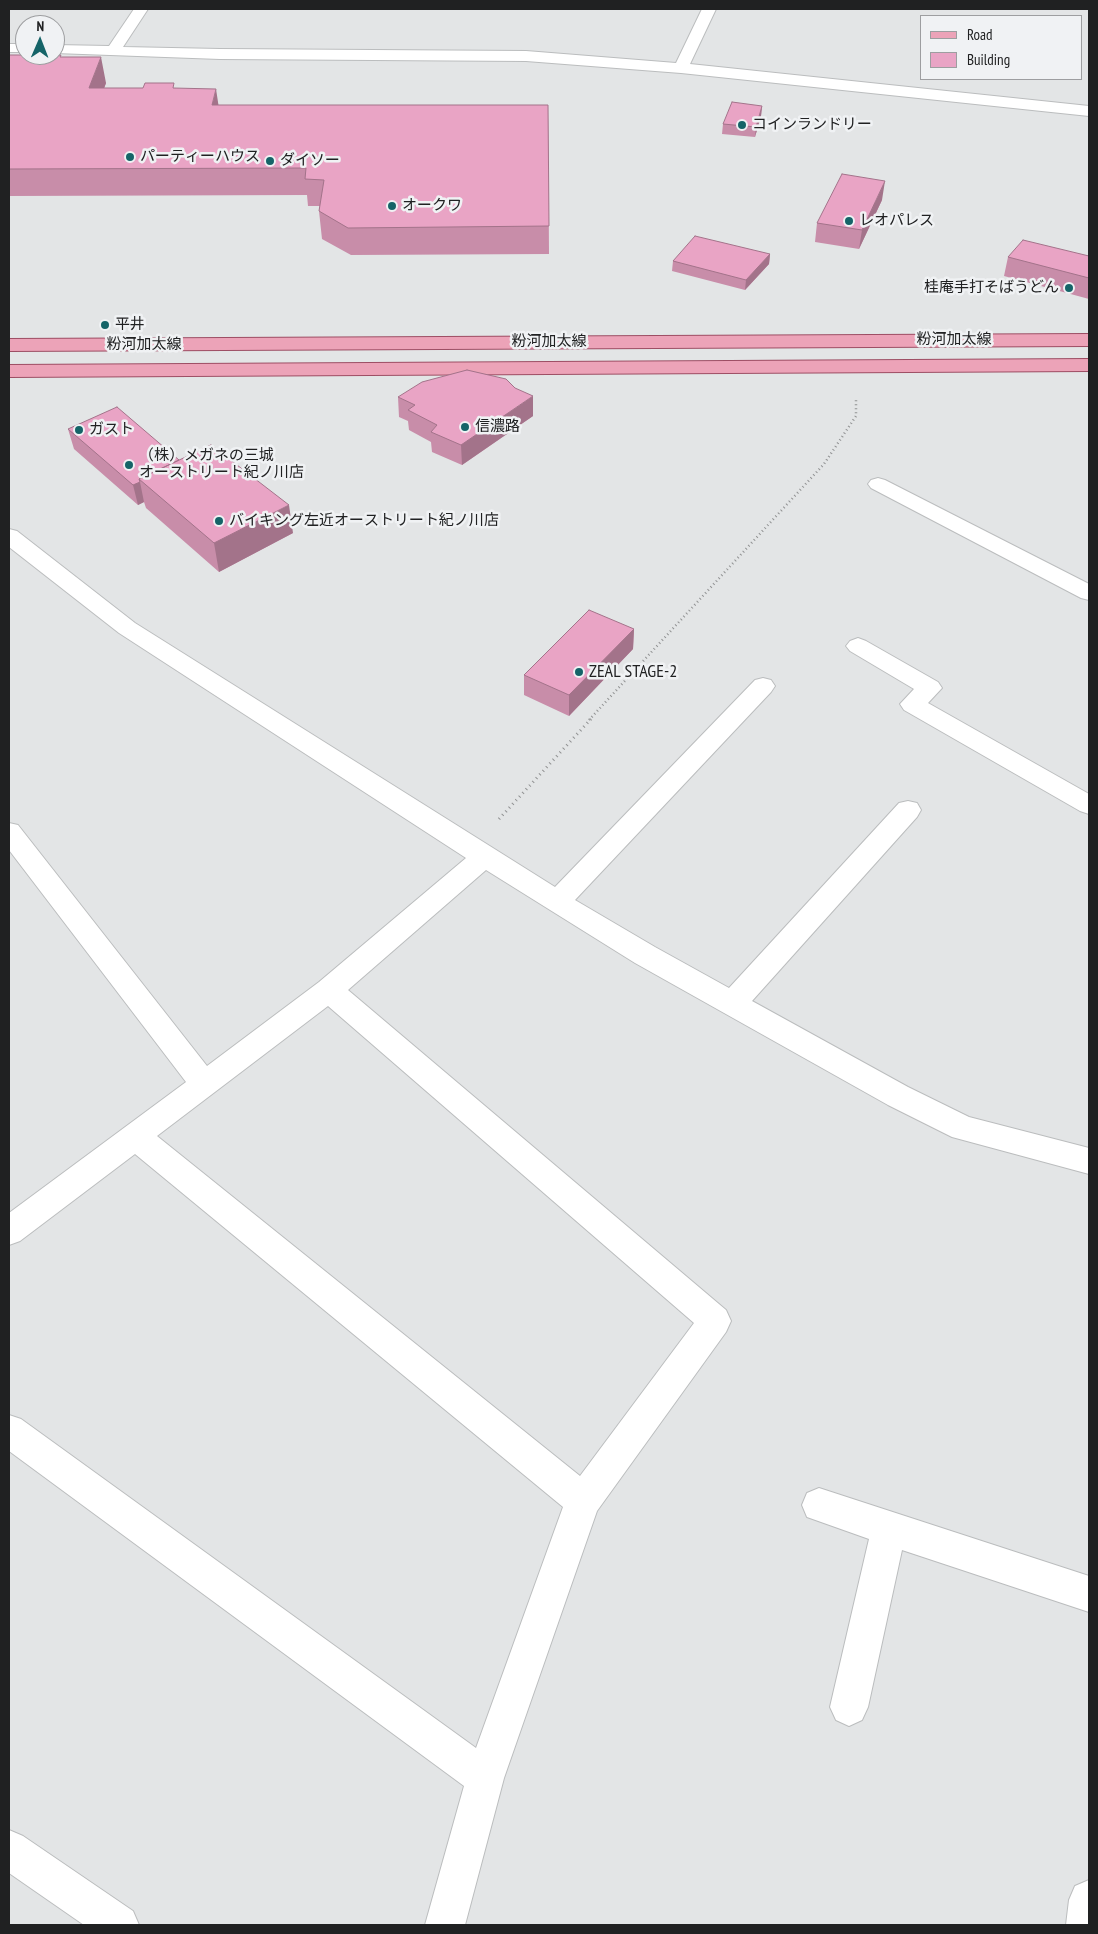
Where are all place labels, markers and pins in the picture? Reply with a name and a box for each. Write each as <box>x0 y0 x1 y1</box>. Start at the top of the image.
place label: コインランドリー <box>752 116 872 134</box>
marker: コインランドリー <box>736 119 748 131</box>
place label: パーティーハウス <box>140 148 260 166</box>
marker: パーティーハウス <box>124 151 136 163</box>
place label: ダイソー <box>280 152 340 170</box>
marker: ダイソー <box>264 155 276 167</box>
place label: オークワ <box>402 197 462 215</box>
marker: オークワ <box>386 200 398 212</box>
place label: レオパレス <box>859 212 934 230</box>
marker: レオパレス <box>843 215 855 227</box>
place label: 桂庵手打そばうどん <box>924 279 1059 297</box>
marker: 桂庵手打そばうどん <box>1063 282 1075 294</box>
place label: 平井 <box>115 316 145 334</box>
marker: 平井 <box>99 319 111 331</box>
place label: 信濃路 <box>475 418 520 436</box>
place label: ガスト <box>89 421 134 439</box>
marker: 信濃路 <box>459 421 471 433</box>
marker: ガスト <box>73 424 85 436</box>
place label: （株）メガネの三城 オーストリート紀ノ川店 <box>139 447 304 482</box>
marker: （株）メガネの三城 オーストリート紀ノ川店 <box>123 459 135 471</box>
place label: バイキング左近オーストリート紀ノ川店 <box>229 512 499 530</box>
marker: バイキング左近オーストリート紀ノ川店 <box>213 515 225 527</box>
place label: ZEAL STAGE-2 <box>589 661 677 683</box>
marker: ZEAL STAGE-2 <box>573 666 585 678</box>

